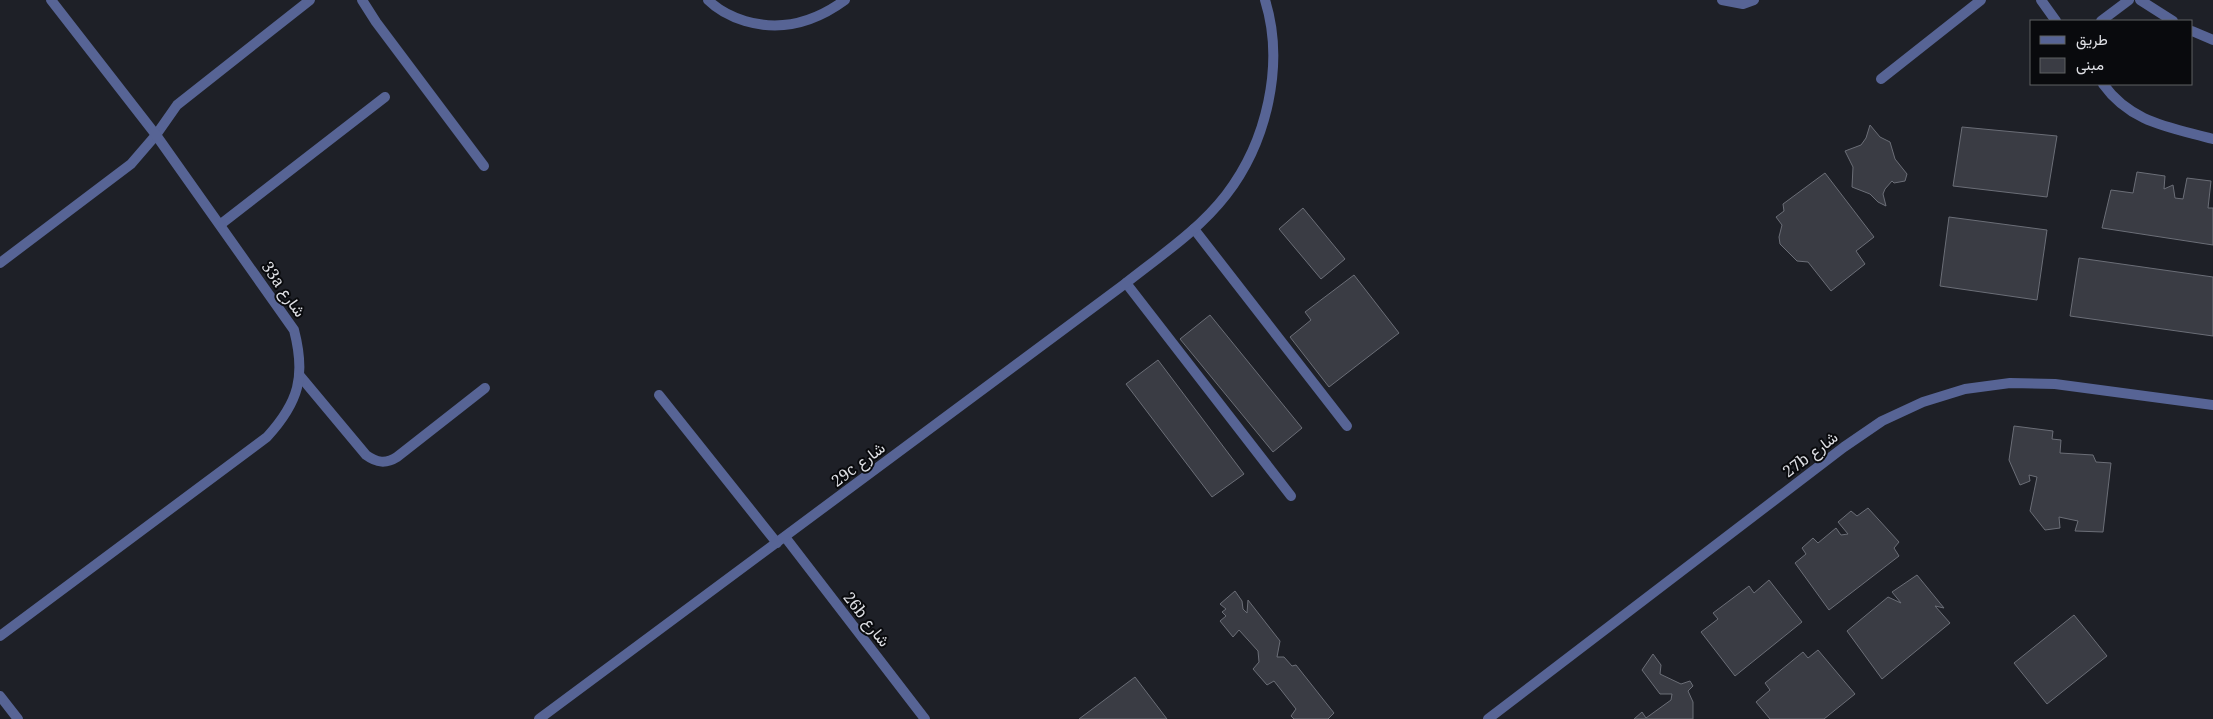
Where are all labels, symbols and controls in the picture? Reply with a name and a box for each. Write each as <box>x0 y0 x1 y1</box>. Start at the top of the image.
legend <box>2030 20 2193 85</box>
text: طريق <box>2076 29 2108 50</box>
text: مبنى <box>2076 54 2104 75</box>
street label: 33a شارع <box>256 257 311 322</box>
street label: 27b شارع <box>1778 426 1843 483</box>
street label: 29c شارع <box>827 437 890 492</box>
street label: 26b شارع <box>838 587 895 652</box>

